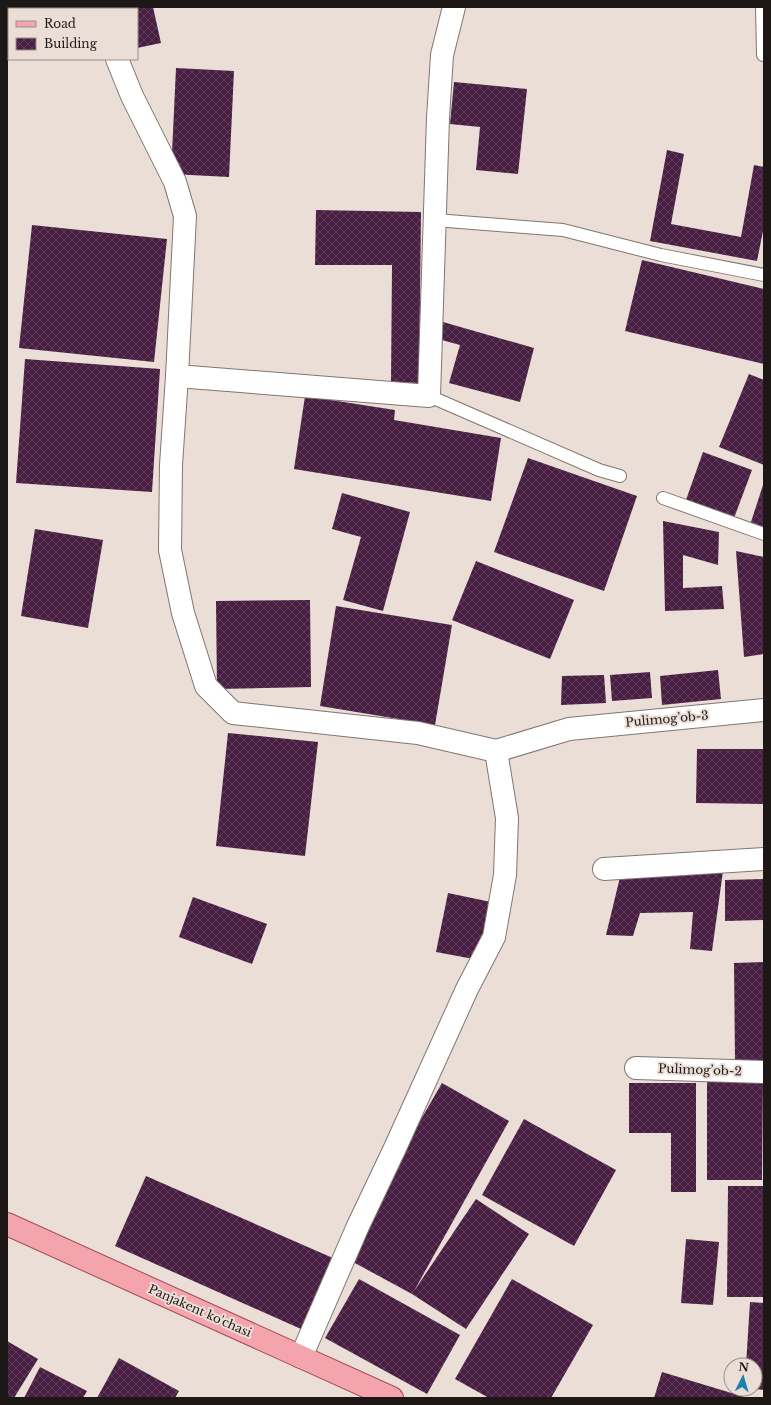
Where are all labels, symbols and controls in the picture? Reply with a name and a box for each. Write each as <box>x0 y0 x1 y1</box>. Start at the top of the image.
legend <box>8 8 138 60</box>
text: Road <box>44 16 76 31</box>
text: Building <box>44 36 98 51</box>
street label: Pulimog’ob-3 <box>625 707 709 730</box>
street label: Pulimog’ob-2 <box>658 1061 742 1078</box>
street label: Panjakent ko'chasi <box>146 1281 254 1340</box>
north arrow <box>723 1357 763 1397</box>
text: N <box>738 1360 750 1375</box>

